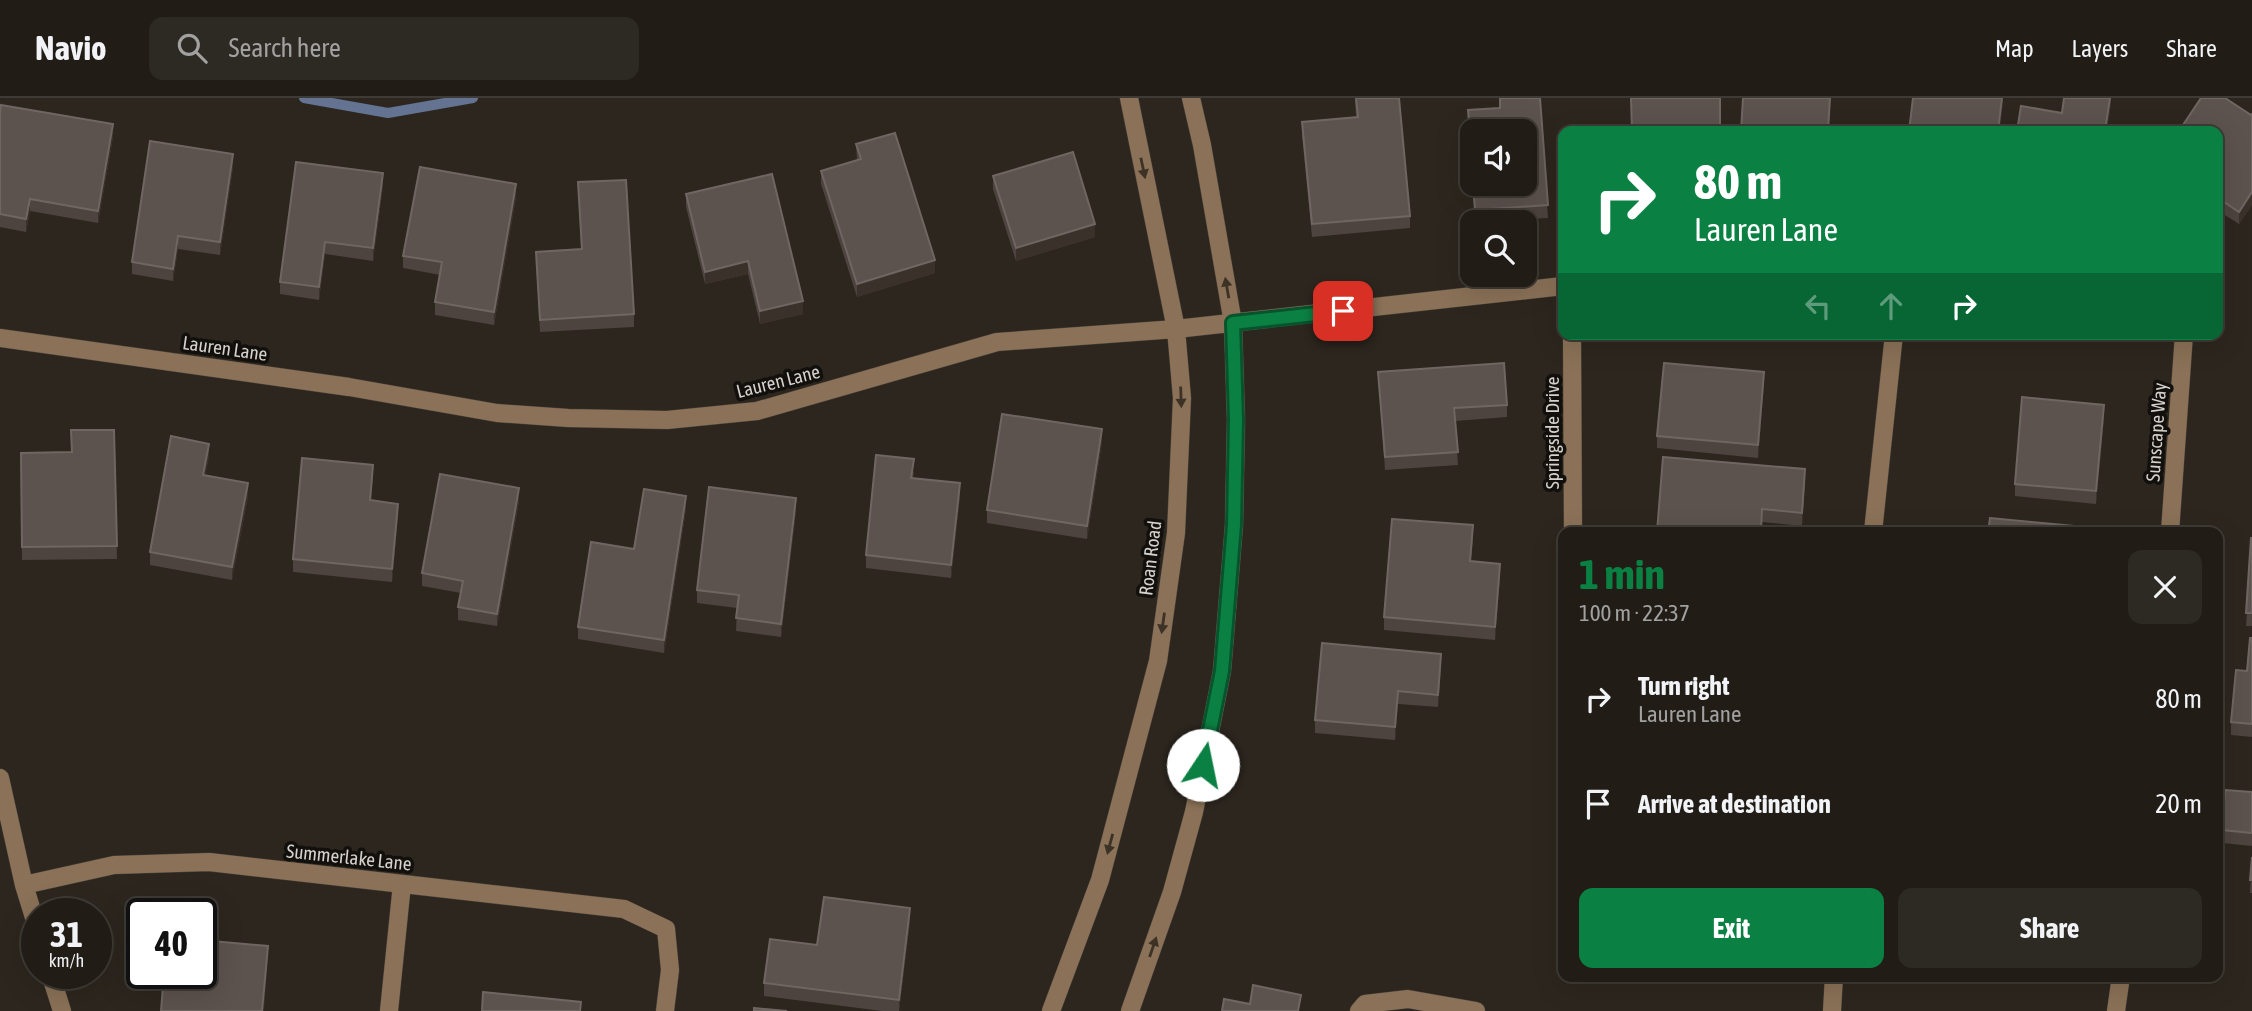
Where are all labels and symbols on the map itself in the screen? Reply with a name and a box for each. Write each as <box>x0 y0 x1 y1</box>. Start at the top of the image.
one-way arrow <box>1138 157 1149 179</box>
one-way arrow <box>1221 277 1232 299</box>
pin <box>1313 281 1373 341</box>
street label: Lauren Lane <box>181 331 269 365</box>
street label: Lauren Lane <box>734 360 822 402</box>
street label: Springside Drive <box>1541 377 1563 489</box>
street label: Sunscape Way <box>2142 382 2170 482</box>
one-way arrow <box>1176 386 1187 408</box>
street label: Roan Road <box>1134 519 1166 597</box>
one-way arrow <box>1157 612 1168 634</box>
position arrow <box>1166 728 1240 802</box>
one-way arrow <box>1104 834 1114 855</box>
street label: Summerlake Lane <box>285 839 413 875</box>
speed limit sign: 40 <box>126 898 217 989</box>
one-way arrow <box>1148 936 1159 957</box>

